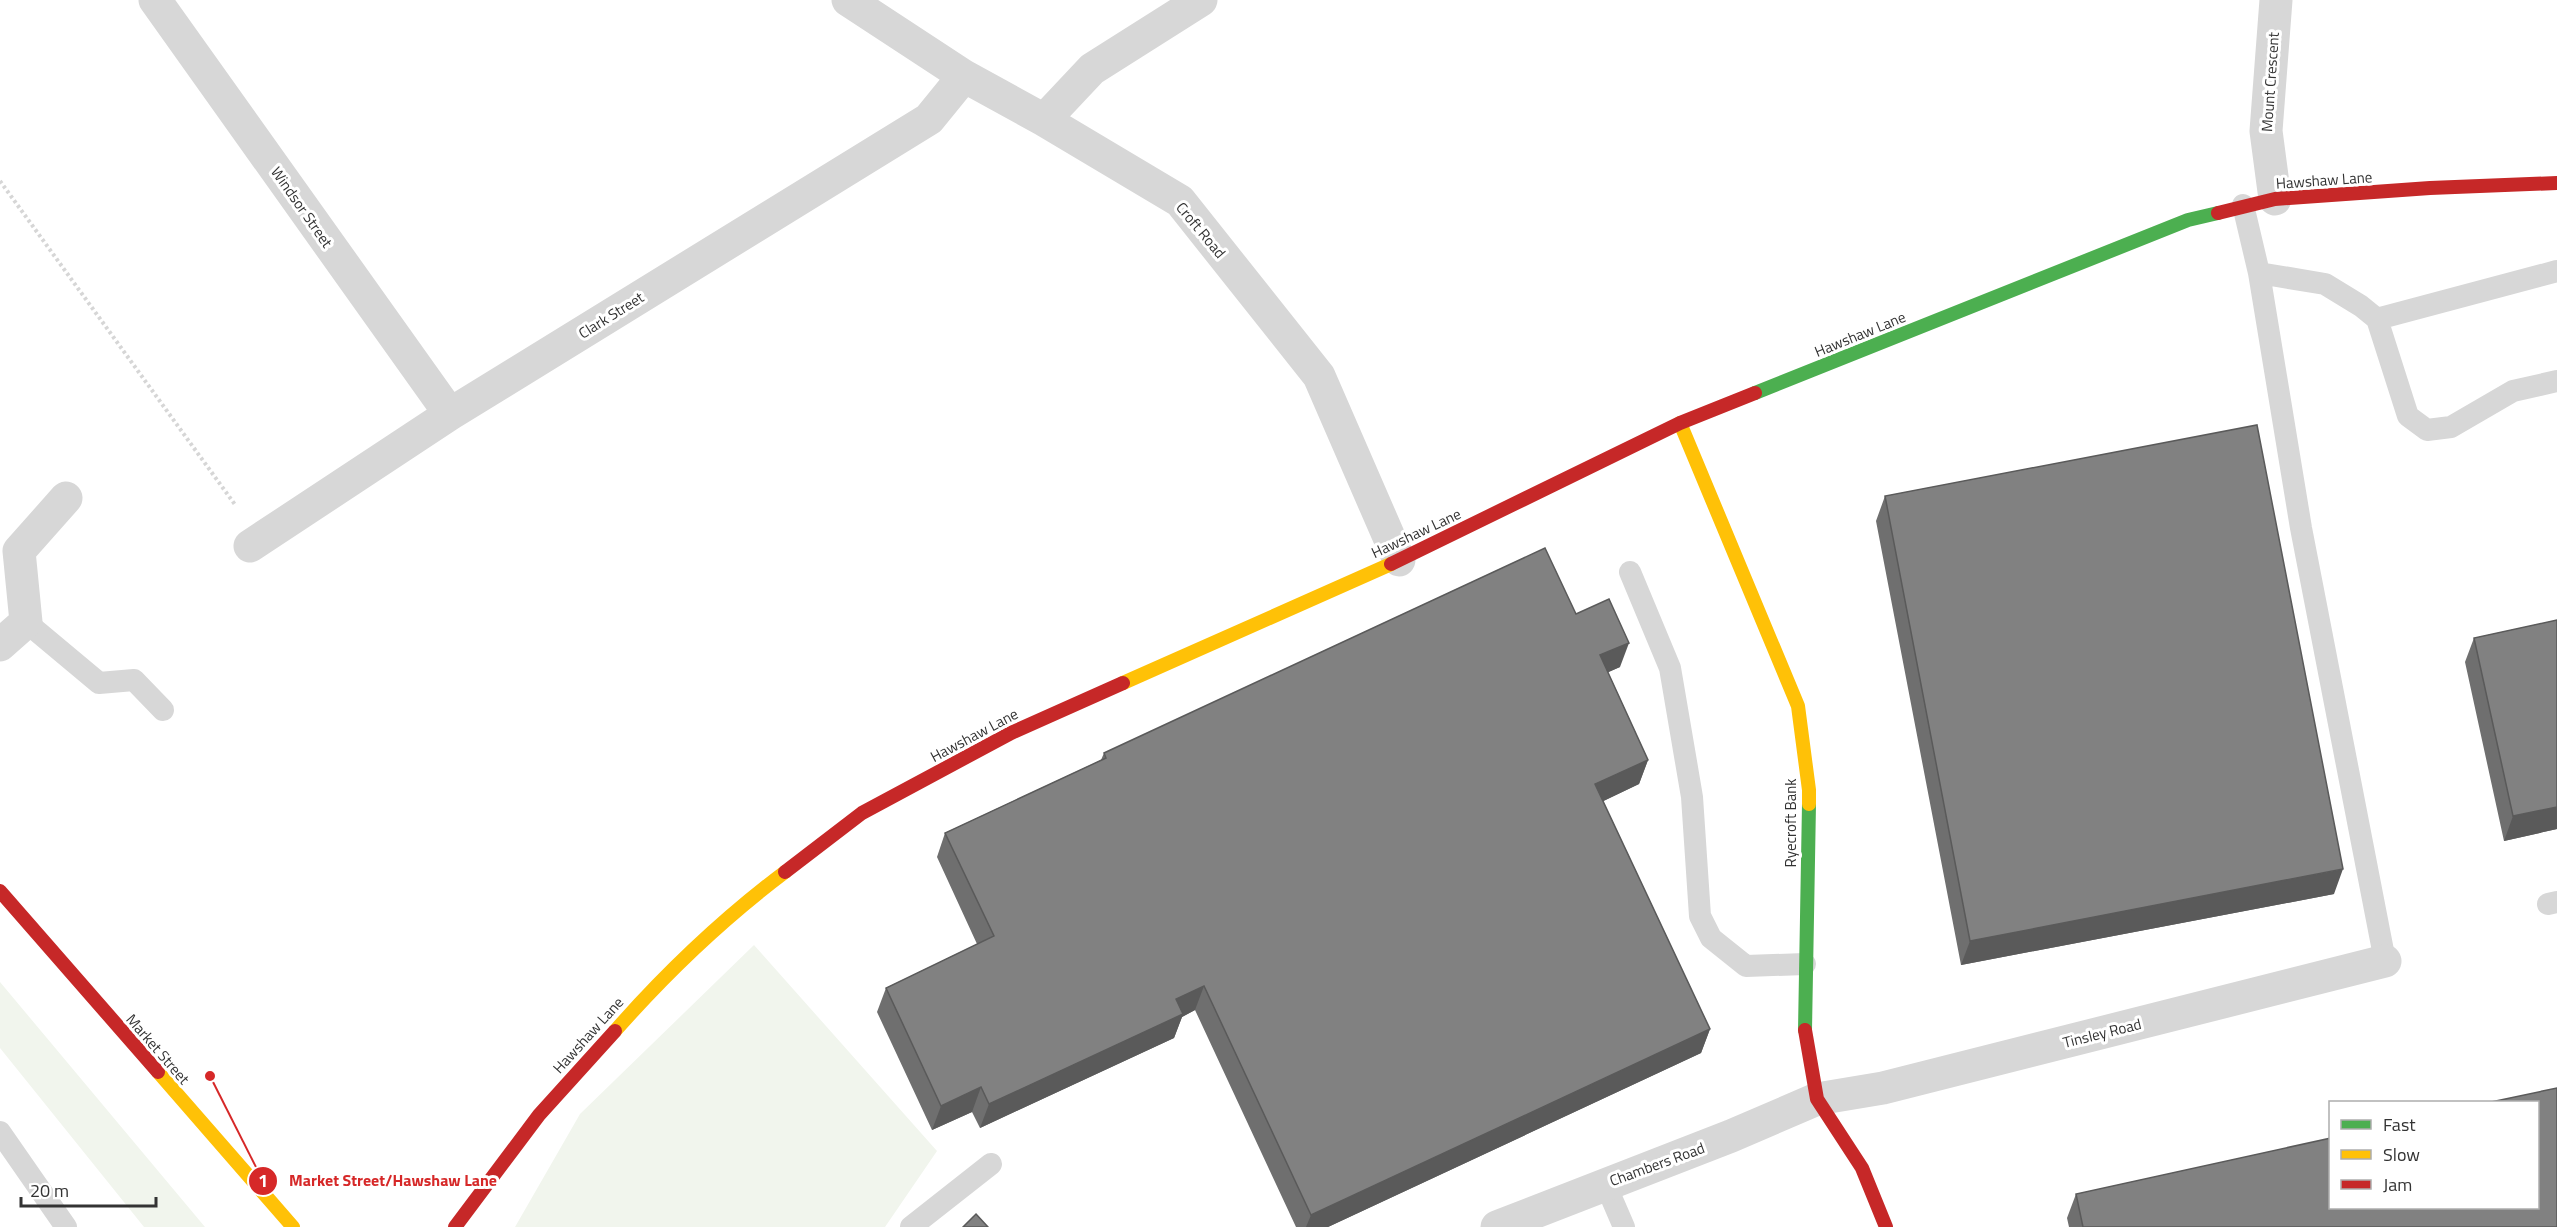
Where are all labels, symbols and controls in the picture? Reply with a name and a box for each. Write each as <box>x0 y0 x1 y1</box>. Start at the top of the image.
street label: Mount Crescent <box>2255 31 2285 133</box>
street label: Windsor Street <box>265 162 339 253</box>
street label: Hawshaw Lane <box>2275 165 2373 195</box>
street label: Croft Road <box>1171 197 1231 263</box>
street label: Clark Street <box>574 285 649 344</box>
street label: Hawshaw Lane <box>1811 305 1909 363</box>
street label: Hawshaw Lane <box>1367 502 1465 564</box>
street label: Hawshaw Lane <box>926 702 1022 768</box>
street label: Ryecroft Bank <box>1779 779 1802 867</box>
street label: Hawshaw Lane <box>547 991 629 1079</box>
street label: Market Street <box>121 1009 196 1090</box>
street label: Tinsley Road <box>2060 1012 2144 1054</box>
legend <box>2329 1101 2539 1209</box>
text: Fast <box>2383 1111 2416 1138</box>
street label: Chambers Road <box>1606 1136 1708 1192</box>
text: Slow <box>2383 1141 2420 1168</box>
callout: Market Street/Hawshaw Lane <box>248 1164 509 1198</box>
text: 1 <box>258 1167 268 1194</box>
text: Market Street/Hawshaw Lane <box>289 1168 497 1192</box>
scale bar <box>21 1170 156 1208</box>
text: Jam <box>2383 1171 2412 1198</box>
text: 20 m <box>30 1177 69 1204</box>

